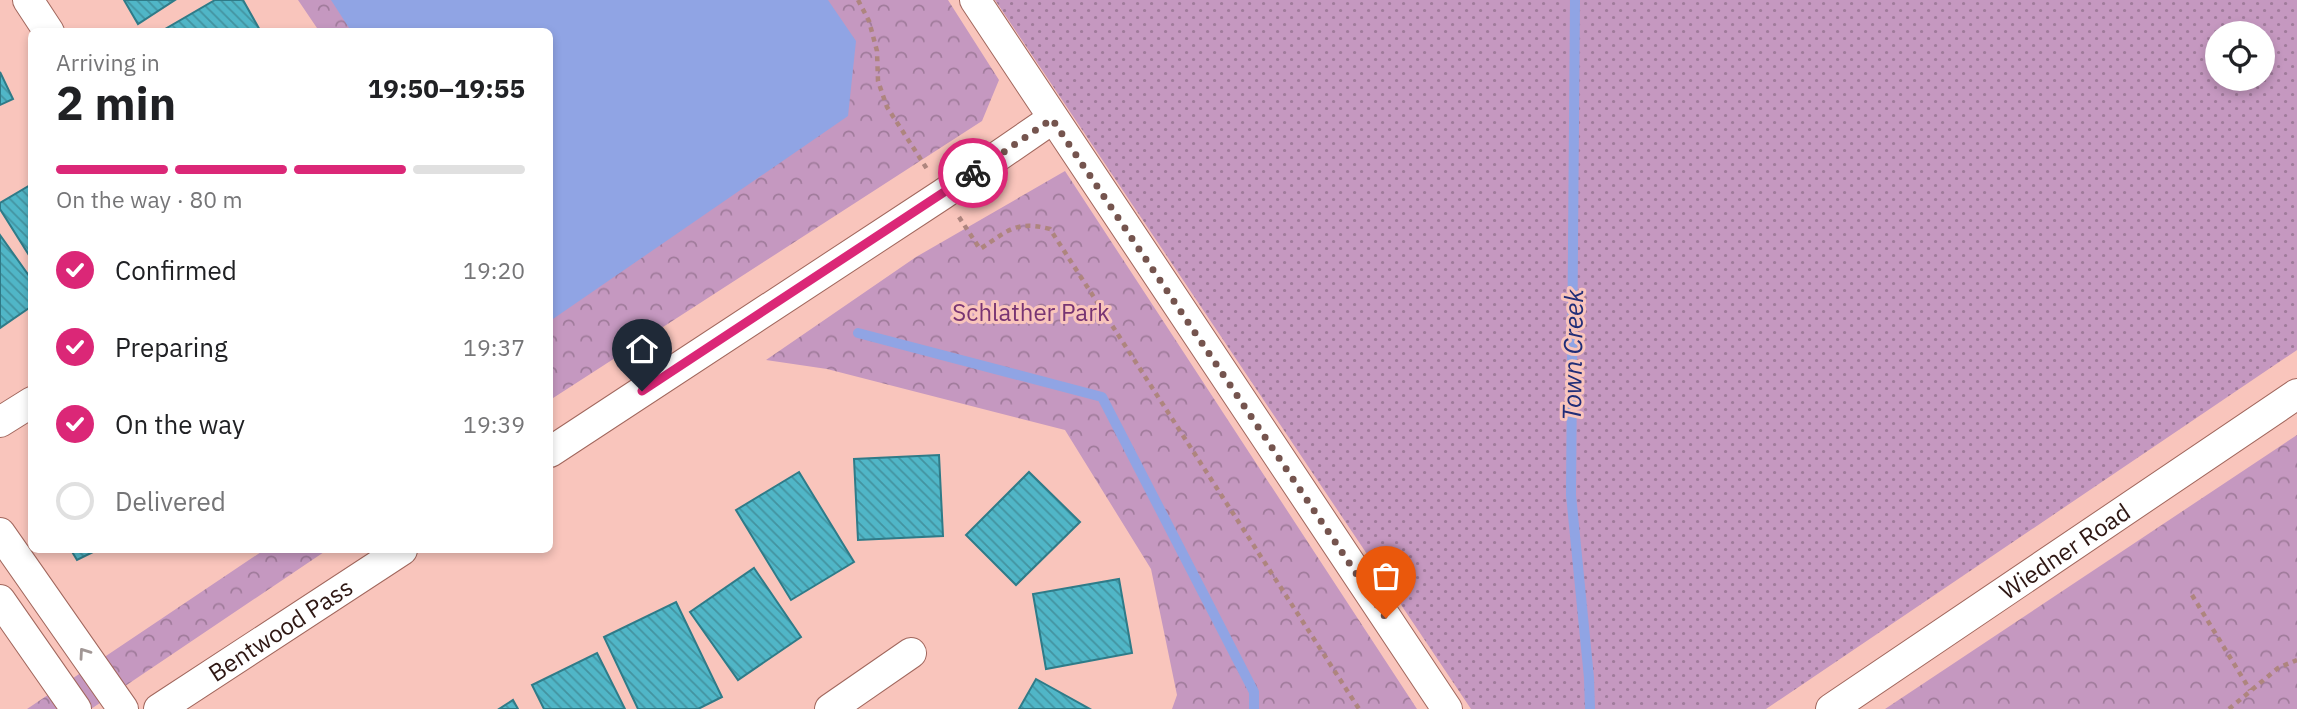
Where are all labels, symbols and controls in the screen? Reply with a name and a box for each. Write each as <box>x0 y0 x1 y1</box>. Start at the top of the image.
map controls <box>2205 21 2275 91</box>
button: locate <box>2205 21 2275 91</box>
text: Arriving in <box>56 47 160 77</box>
text: 19:50–19:55 <box>368 71 525 105</box>
text: 2 min <box>56 73 176 133</box>
courier <box>938 138 1008 208</box>
icon: bike <box>954 154 992 192</box>
text: On the way · 80 m <box>56 184 243 214</box>
icon: check <box>56 251 94 289</box>
text: Confirmed <box>115 253 237 287</box>
text: 19:20 <box>463 255 525 285</box>
water label: Town Creek <box>1554 288 1590 421</box>
park label: Schlather Park <box>952 296 1110 328</box>
pin <box>612 319 672 391</box>
icon: check <box>56 328 94 366</box>
text: Preparing <box>115 330 228 364</box>
icon: home <box>623 330 661 368</box>
text: 19:37 <box>463 332 525 362</box>
icon: check <box>56 405 94 443</box>
text: On the way <box>115 407 245 441</box>
text: 19:39 <box>463 409 525 439</box>
text: Delivered <box>115 484 226 518</box>
street label: Wiedner Road <box>1993 496 2136 607</box>
pin <box>1356 546 1416 618</box>
icon: bag <box>1367 557 1405 595</box>
street label: Bentwood Pass <box>202 571 359 688</box>
one-way arrow <box>80 648 92 661</box>

